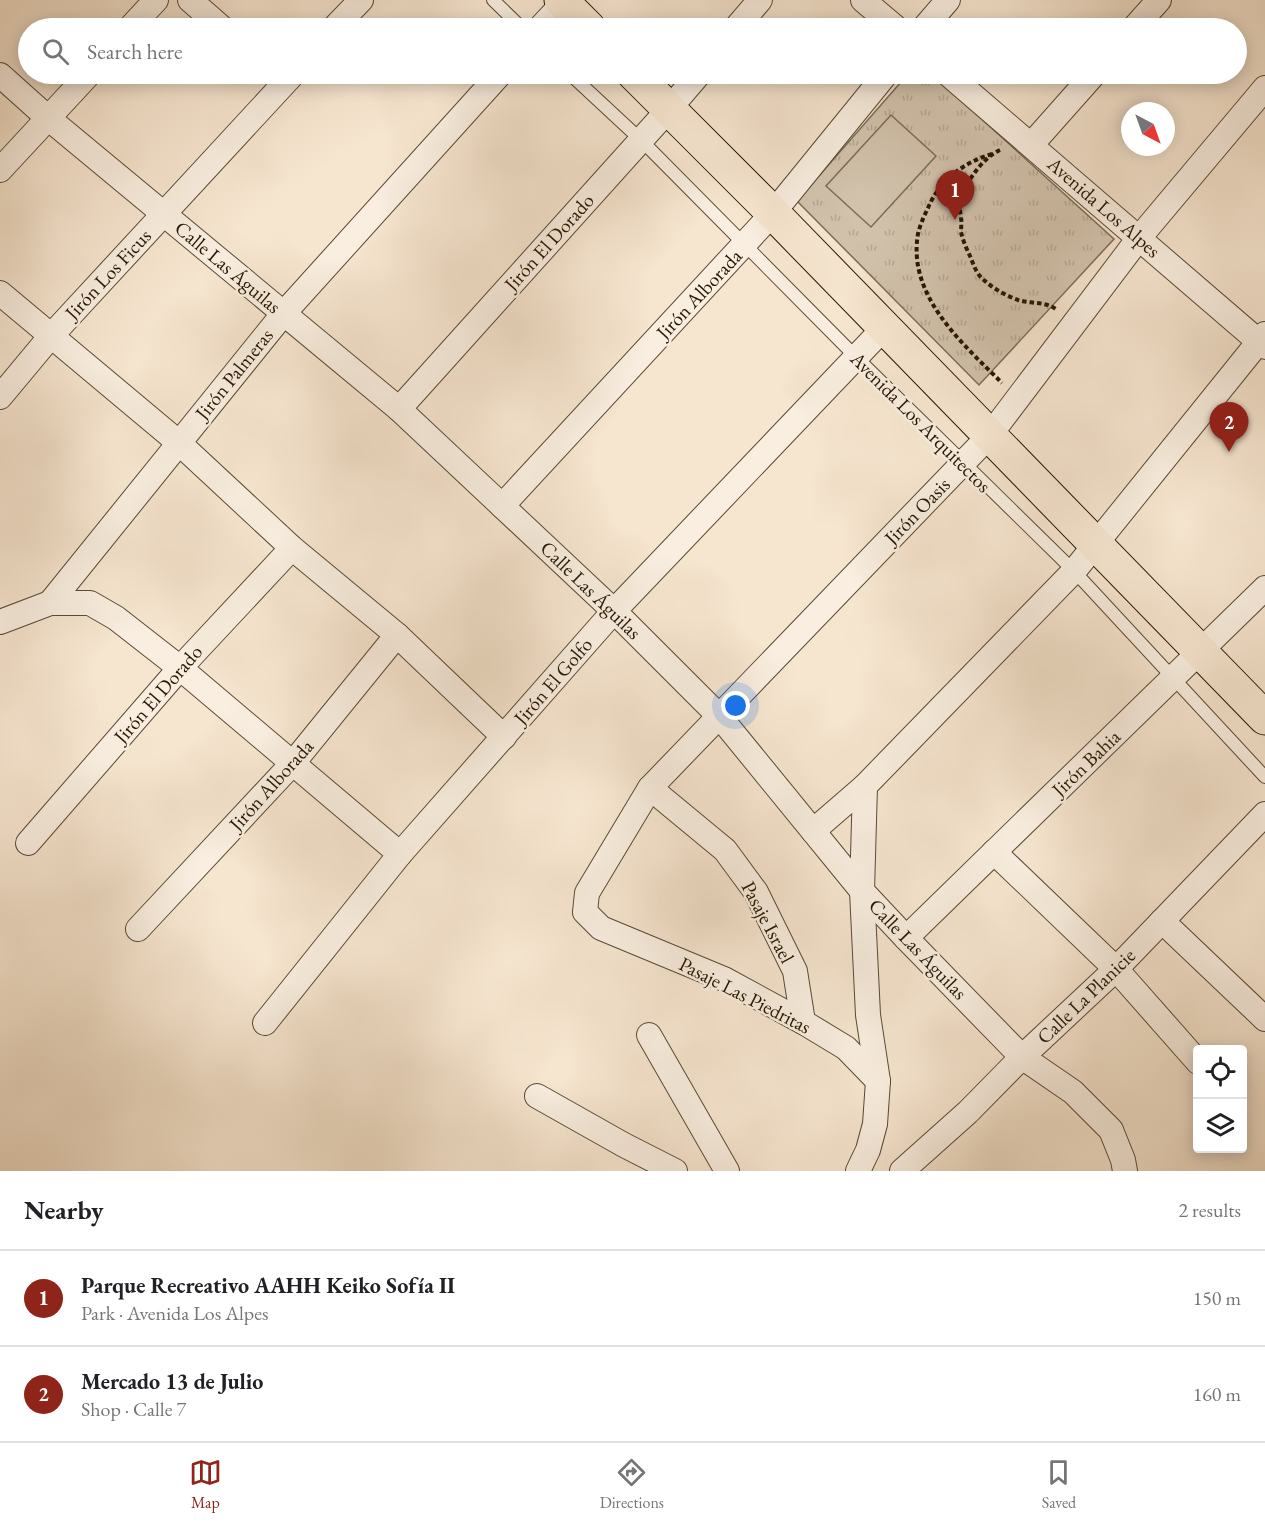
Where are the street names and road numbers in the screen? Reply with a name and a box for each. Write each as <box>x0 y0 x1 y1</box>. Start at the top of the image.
street label: Avenida Los Alpes <box>1041 150 1166 263</box>
street label: Jirón El Dorado <box>497 188 600 298</box>
street label: Calle Las Águilas <box>169 215 287 319</box>
street label: Jirón Los Ficus <box>58 223 157 326</box>
street label: Jirón Alborada <box>649 243 748 346</box>
street label: Jirón Palmeras <box>188 323 279 427</box>
street label: Avenida Los Arquitectos <box>844 345 997 498</box>
street label: Jirón Oasis <box>877 472 955 552</box>
street label: Calle Las Águilas <box>535 535 647 645</box>
street label: Jirón El Golfo <box>507 632 598 732</box>
street label: Jirón El Dorado <box>107 639 208 750</box>
street label: Jirón Bahia <box>1045 724 1126 804</box>
street label: Jirón Alborada <box>222 734 319 838</box>
street label: Pasaje Israel <box>736 877 800 968</box>
street label: Calle Las Águilas <box>863 893 973 1005</box>
street label: Calle La Planicie <box>1031 942 1141 1050</box>
street label: Pasaje Las Piedritas <box>675 951 815 1039</box>

